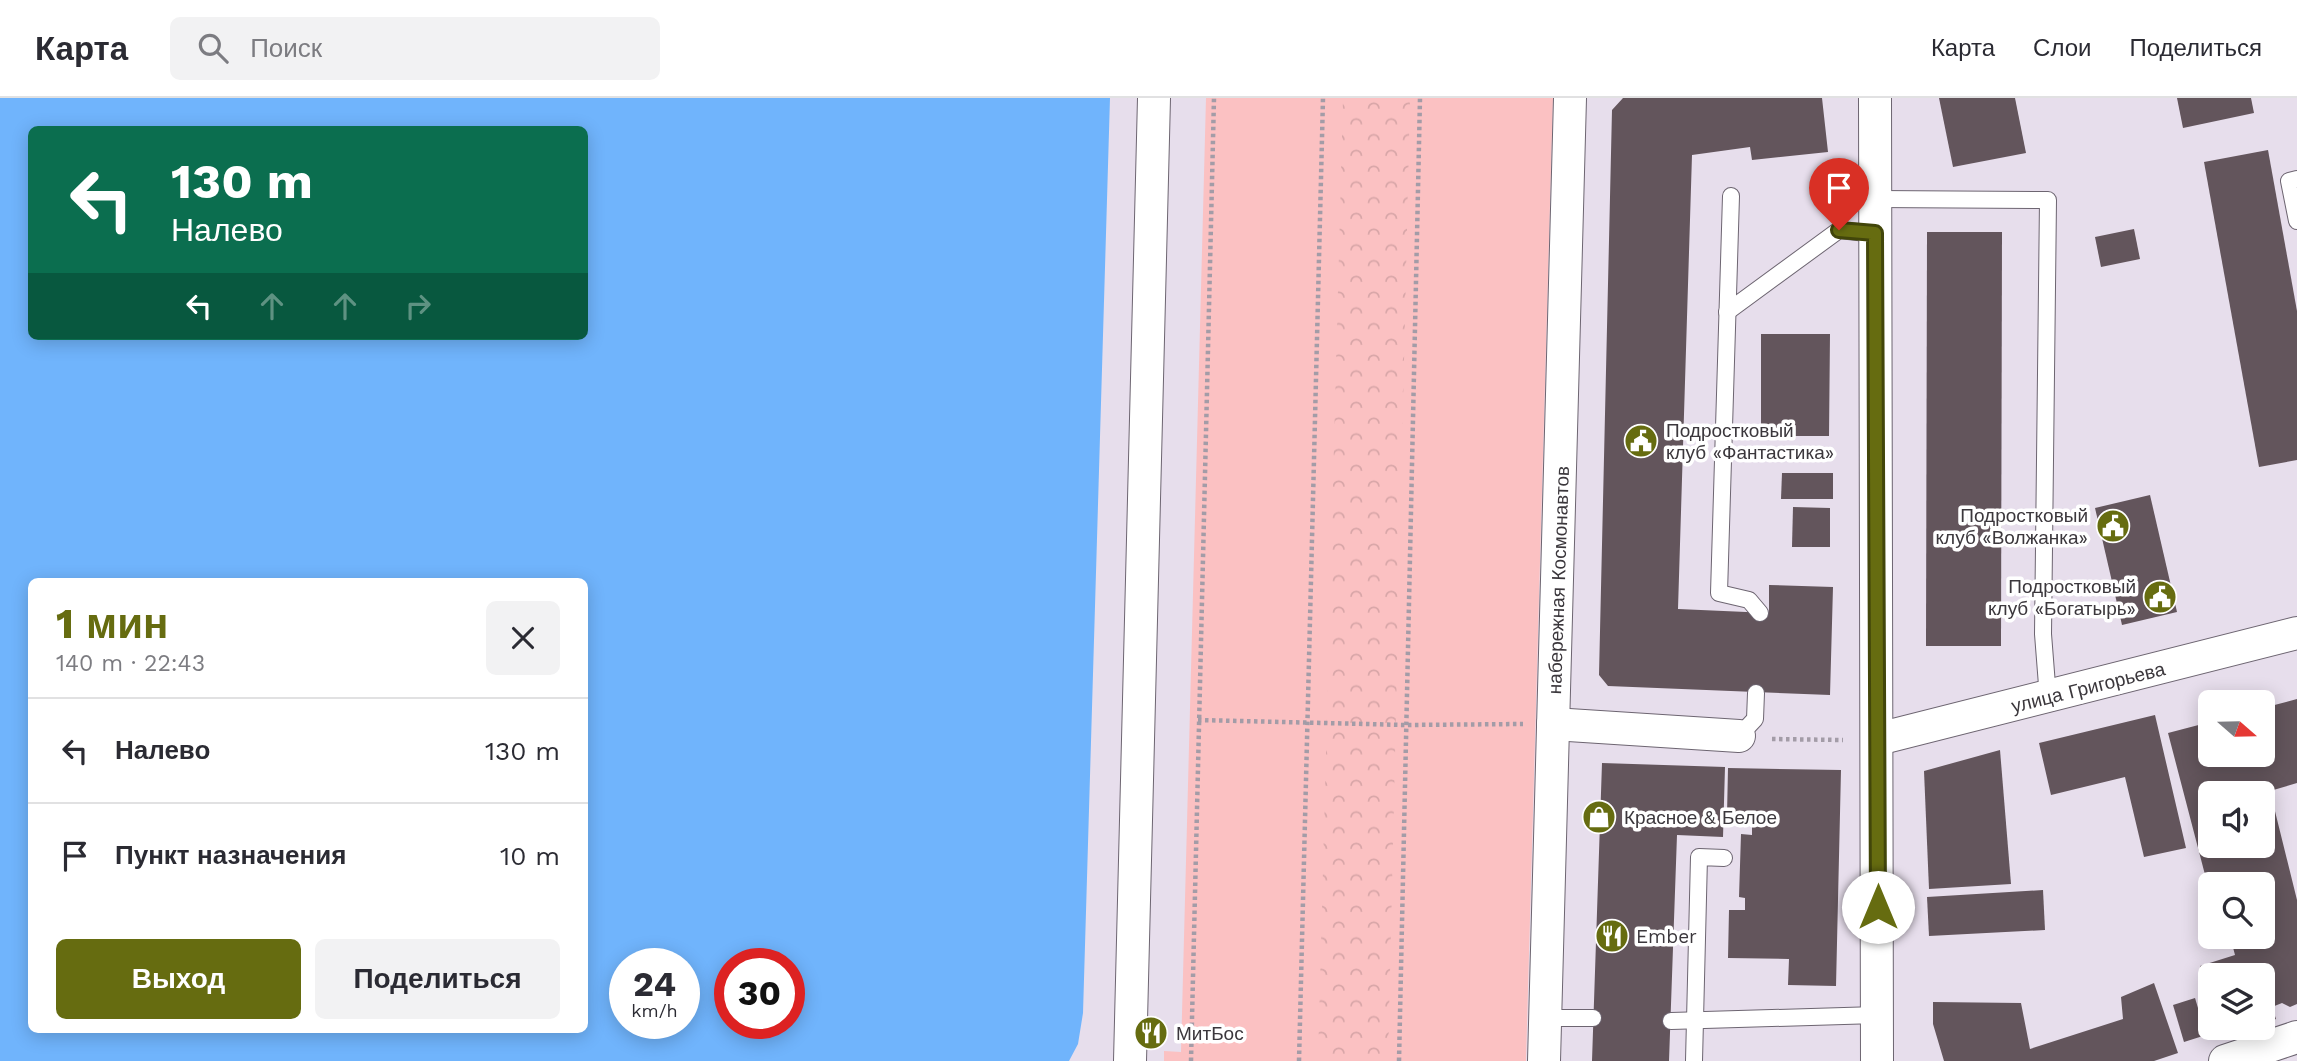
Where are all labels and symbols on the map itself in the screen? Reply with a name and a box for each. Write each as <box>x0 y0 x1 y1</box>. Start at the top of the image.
pin <box>1809 158 1869 230</box>
place label: Подростковый клуб «Фантастика» <box>1666 419 1834 464</box>
public building icon: Подростковый клуб «Фантастика» <box>1622 422 1660 460</box>
street label: набережная Космонавтов <box>1543 465 1574 695</box>
place label: Подростковый клуб «Волжанка» <box>1936 504 2088 549</box>
public building icon: Подростковый клуб «Волжанка» <box>2094 507 2132 545</box>
place label: Подростковый клуб «Богатырь» <box>1988 575 2136 620</box>
public building icon: Подростковый клуб «Богатырь» <box>2141 578 2179 616</box>
street label: улица Григорьева <box>2009 657 2168 718</box>
north arrow <box>2198 690 2275 766</box>
shop icon: Красное & Белое <box>1580 798 1618 836</box>
place label: Красное & Белое <box>1624 806 1777 829</box>
position arrow <box>1841 870 1915 944</box>
restaurant icon: Ember <box>1593 917 1631 955</box>
place label: Ember <box>1636 925 1697 948</box>
speed limit sign: 30 <box>714 948 805 1039</box>
restaurant icon: МитБос <box>1132 1014 1170 1052</box>
place label: МитБос <box>1176 1022 1244 1045</box>

